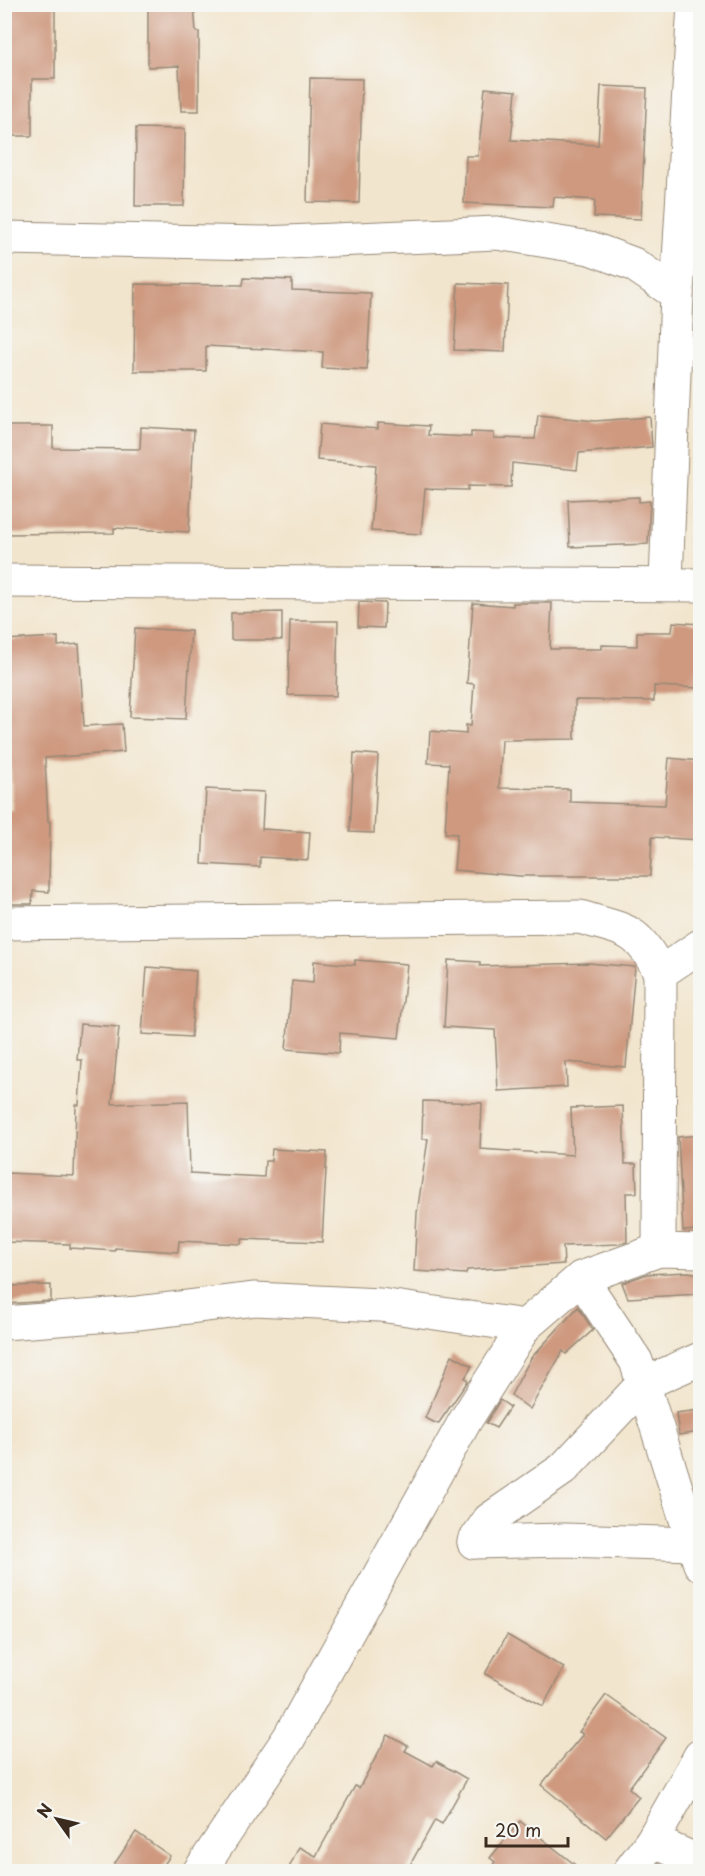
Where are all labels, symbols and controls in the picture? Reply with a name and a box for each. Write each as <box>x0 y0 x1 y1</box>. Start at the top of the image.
north arrow <box>27 1789 87 1849</box>
text: N <box>30 1798 57 1822</box>
scale bar <box>486 1810 568 1848</box>
text: 20 m <box>495 1816 541 1843</box>

